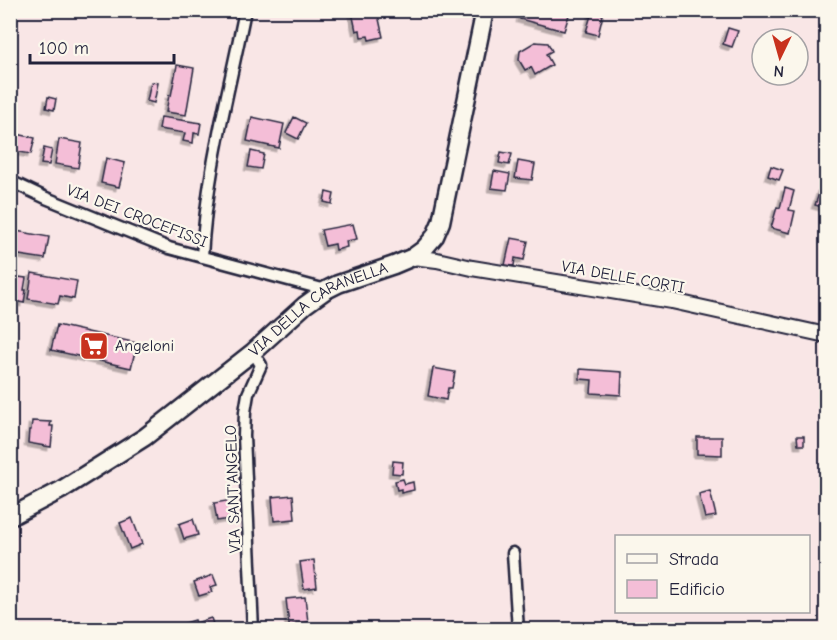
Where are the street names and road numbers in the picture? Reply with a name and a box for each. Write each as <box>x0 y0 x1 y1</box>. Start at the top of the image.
street label: VIA DEI CROCEFISSI <box>64 181 210 251</box>
street label: VIA DELLE CORTI <box>560 257 686 297</box>
street label: VIA DELLA CARANELLA <box>245 259 390 360</box>
street label: VIA SANT'ANGELO <box>222 425 244 553</box>

